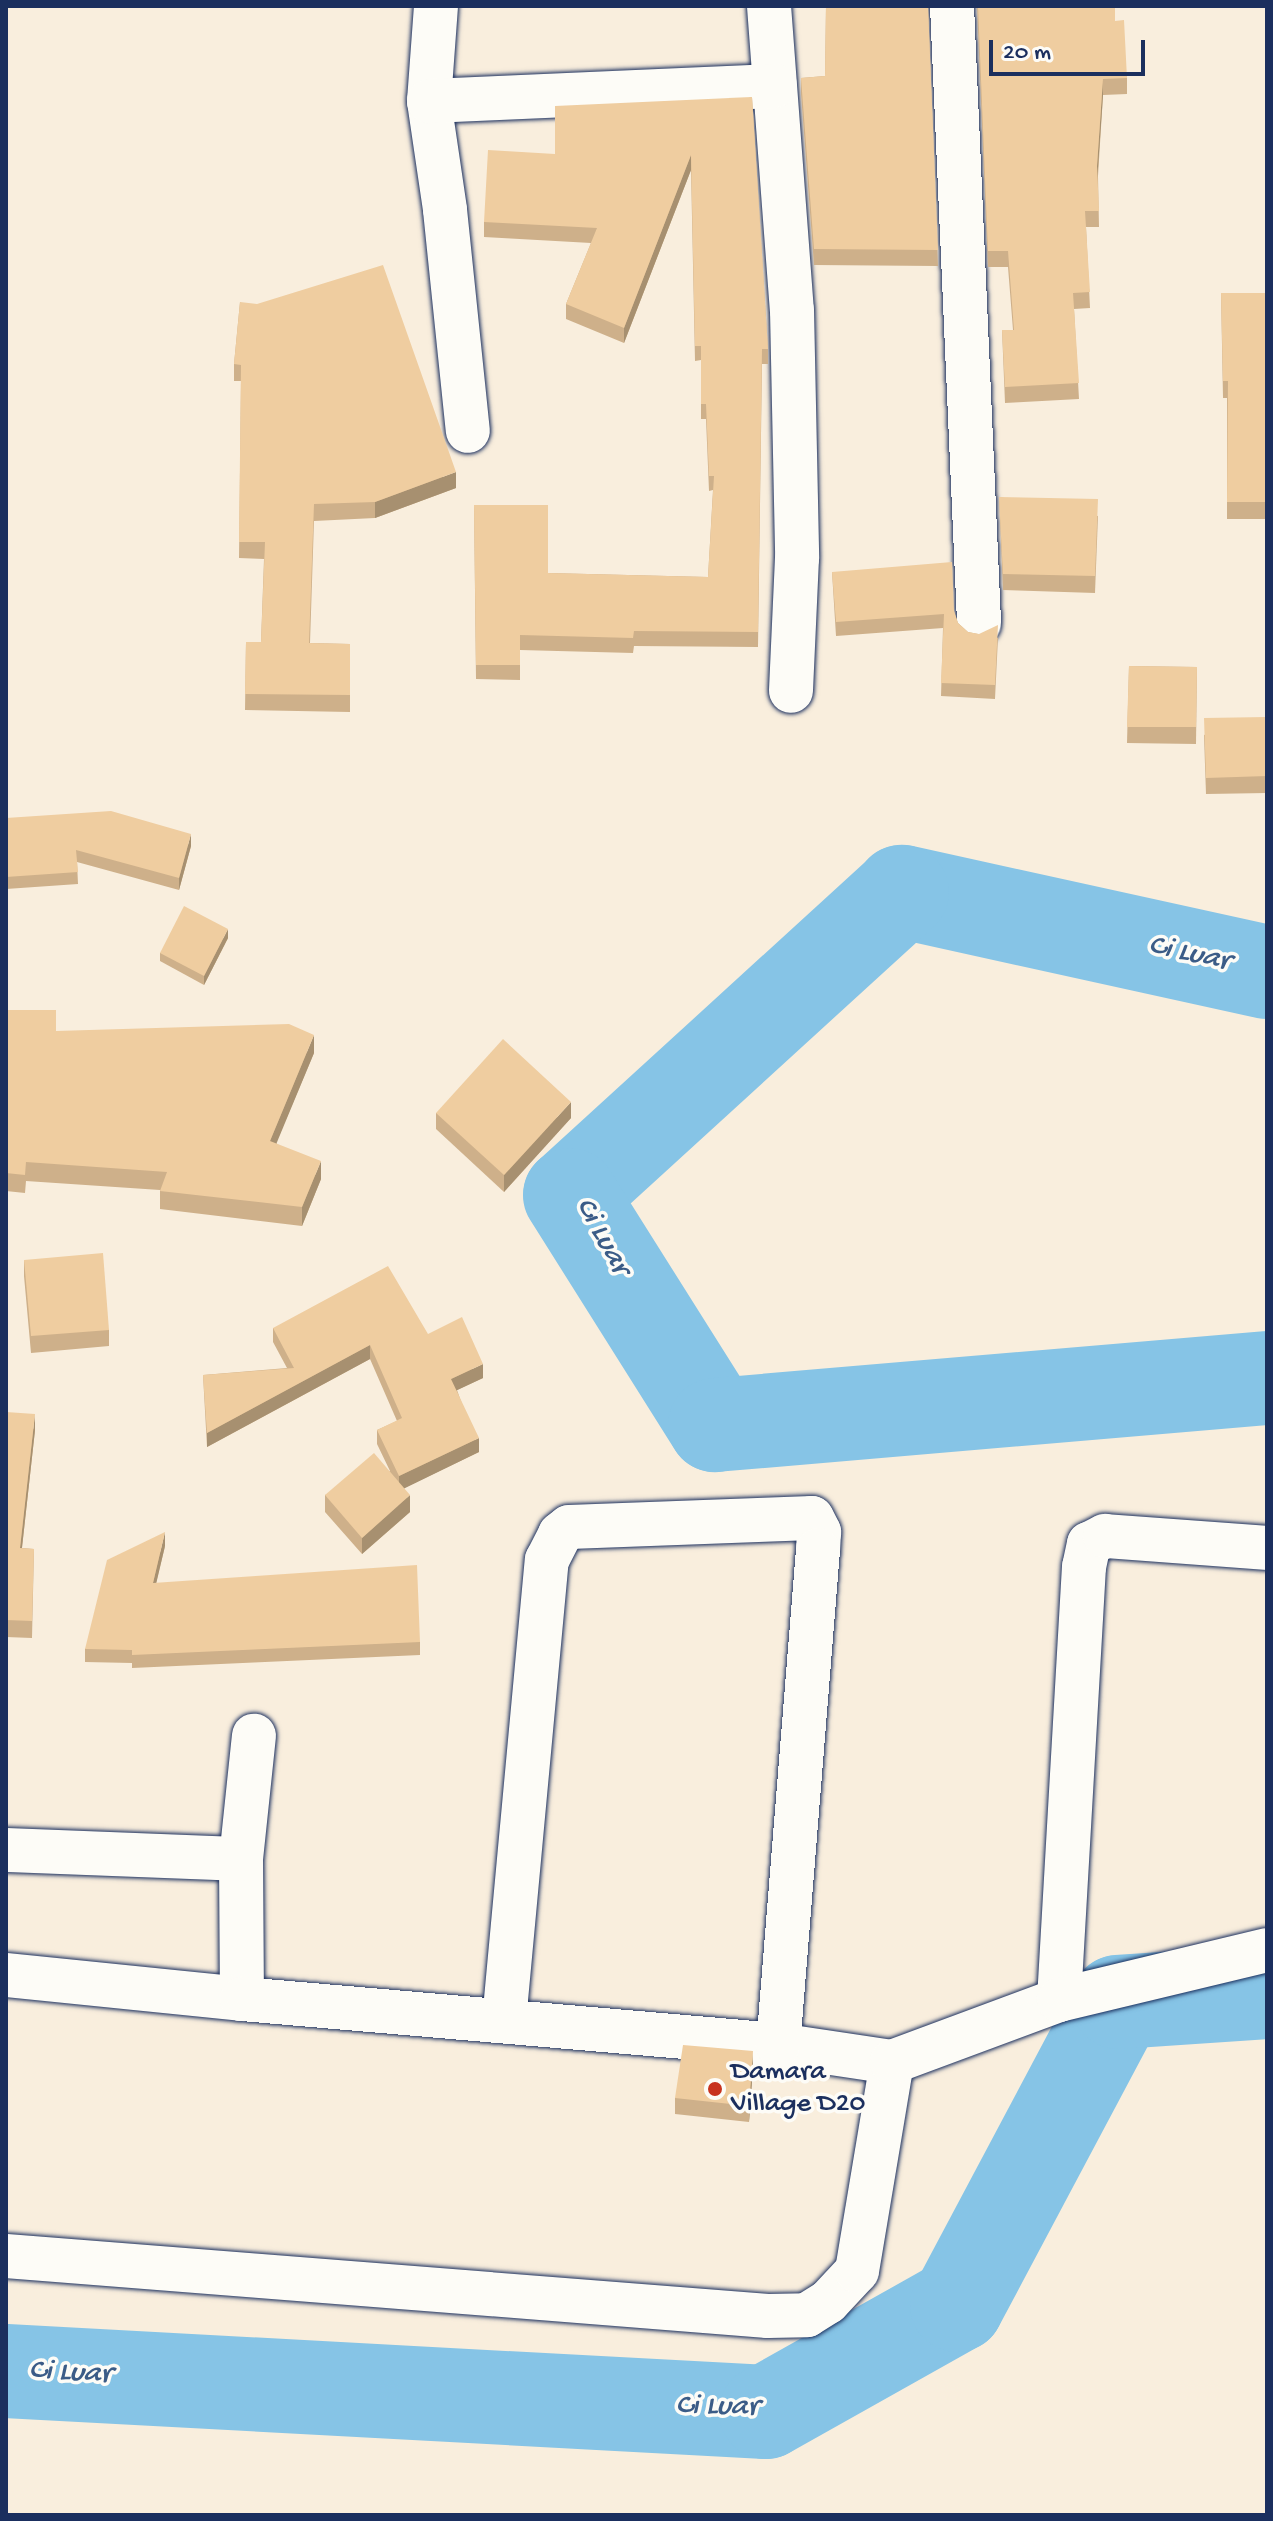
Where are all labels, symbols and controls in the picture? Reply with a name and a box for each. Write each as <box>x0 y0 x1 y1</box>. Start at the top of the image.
scale bar <box>993 24 1149 74</box>
text: 20 m <box>1003 39 1051 68</box>
water label: Ci Luar <box>1145 929 1233 981</box>
water label: Ci Luar <box>565 1192 637 1282</box>
place label: Damara Village D20 <box>731 2056 865 2122</box>
marker: Damara Village D20 <box>706 2080 724 2098</box>
water label: Ci Luar <box>28 2354 112 2394</box>
water label: Ci Luar <box>676 2389 758 2427</box>

